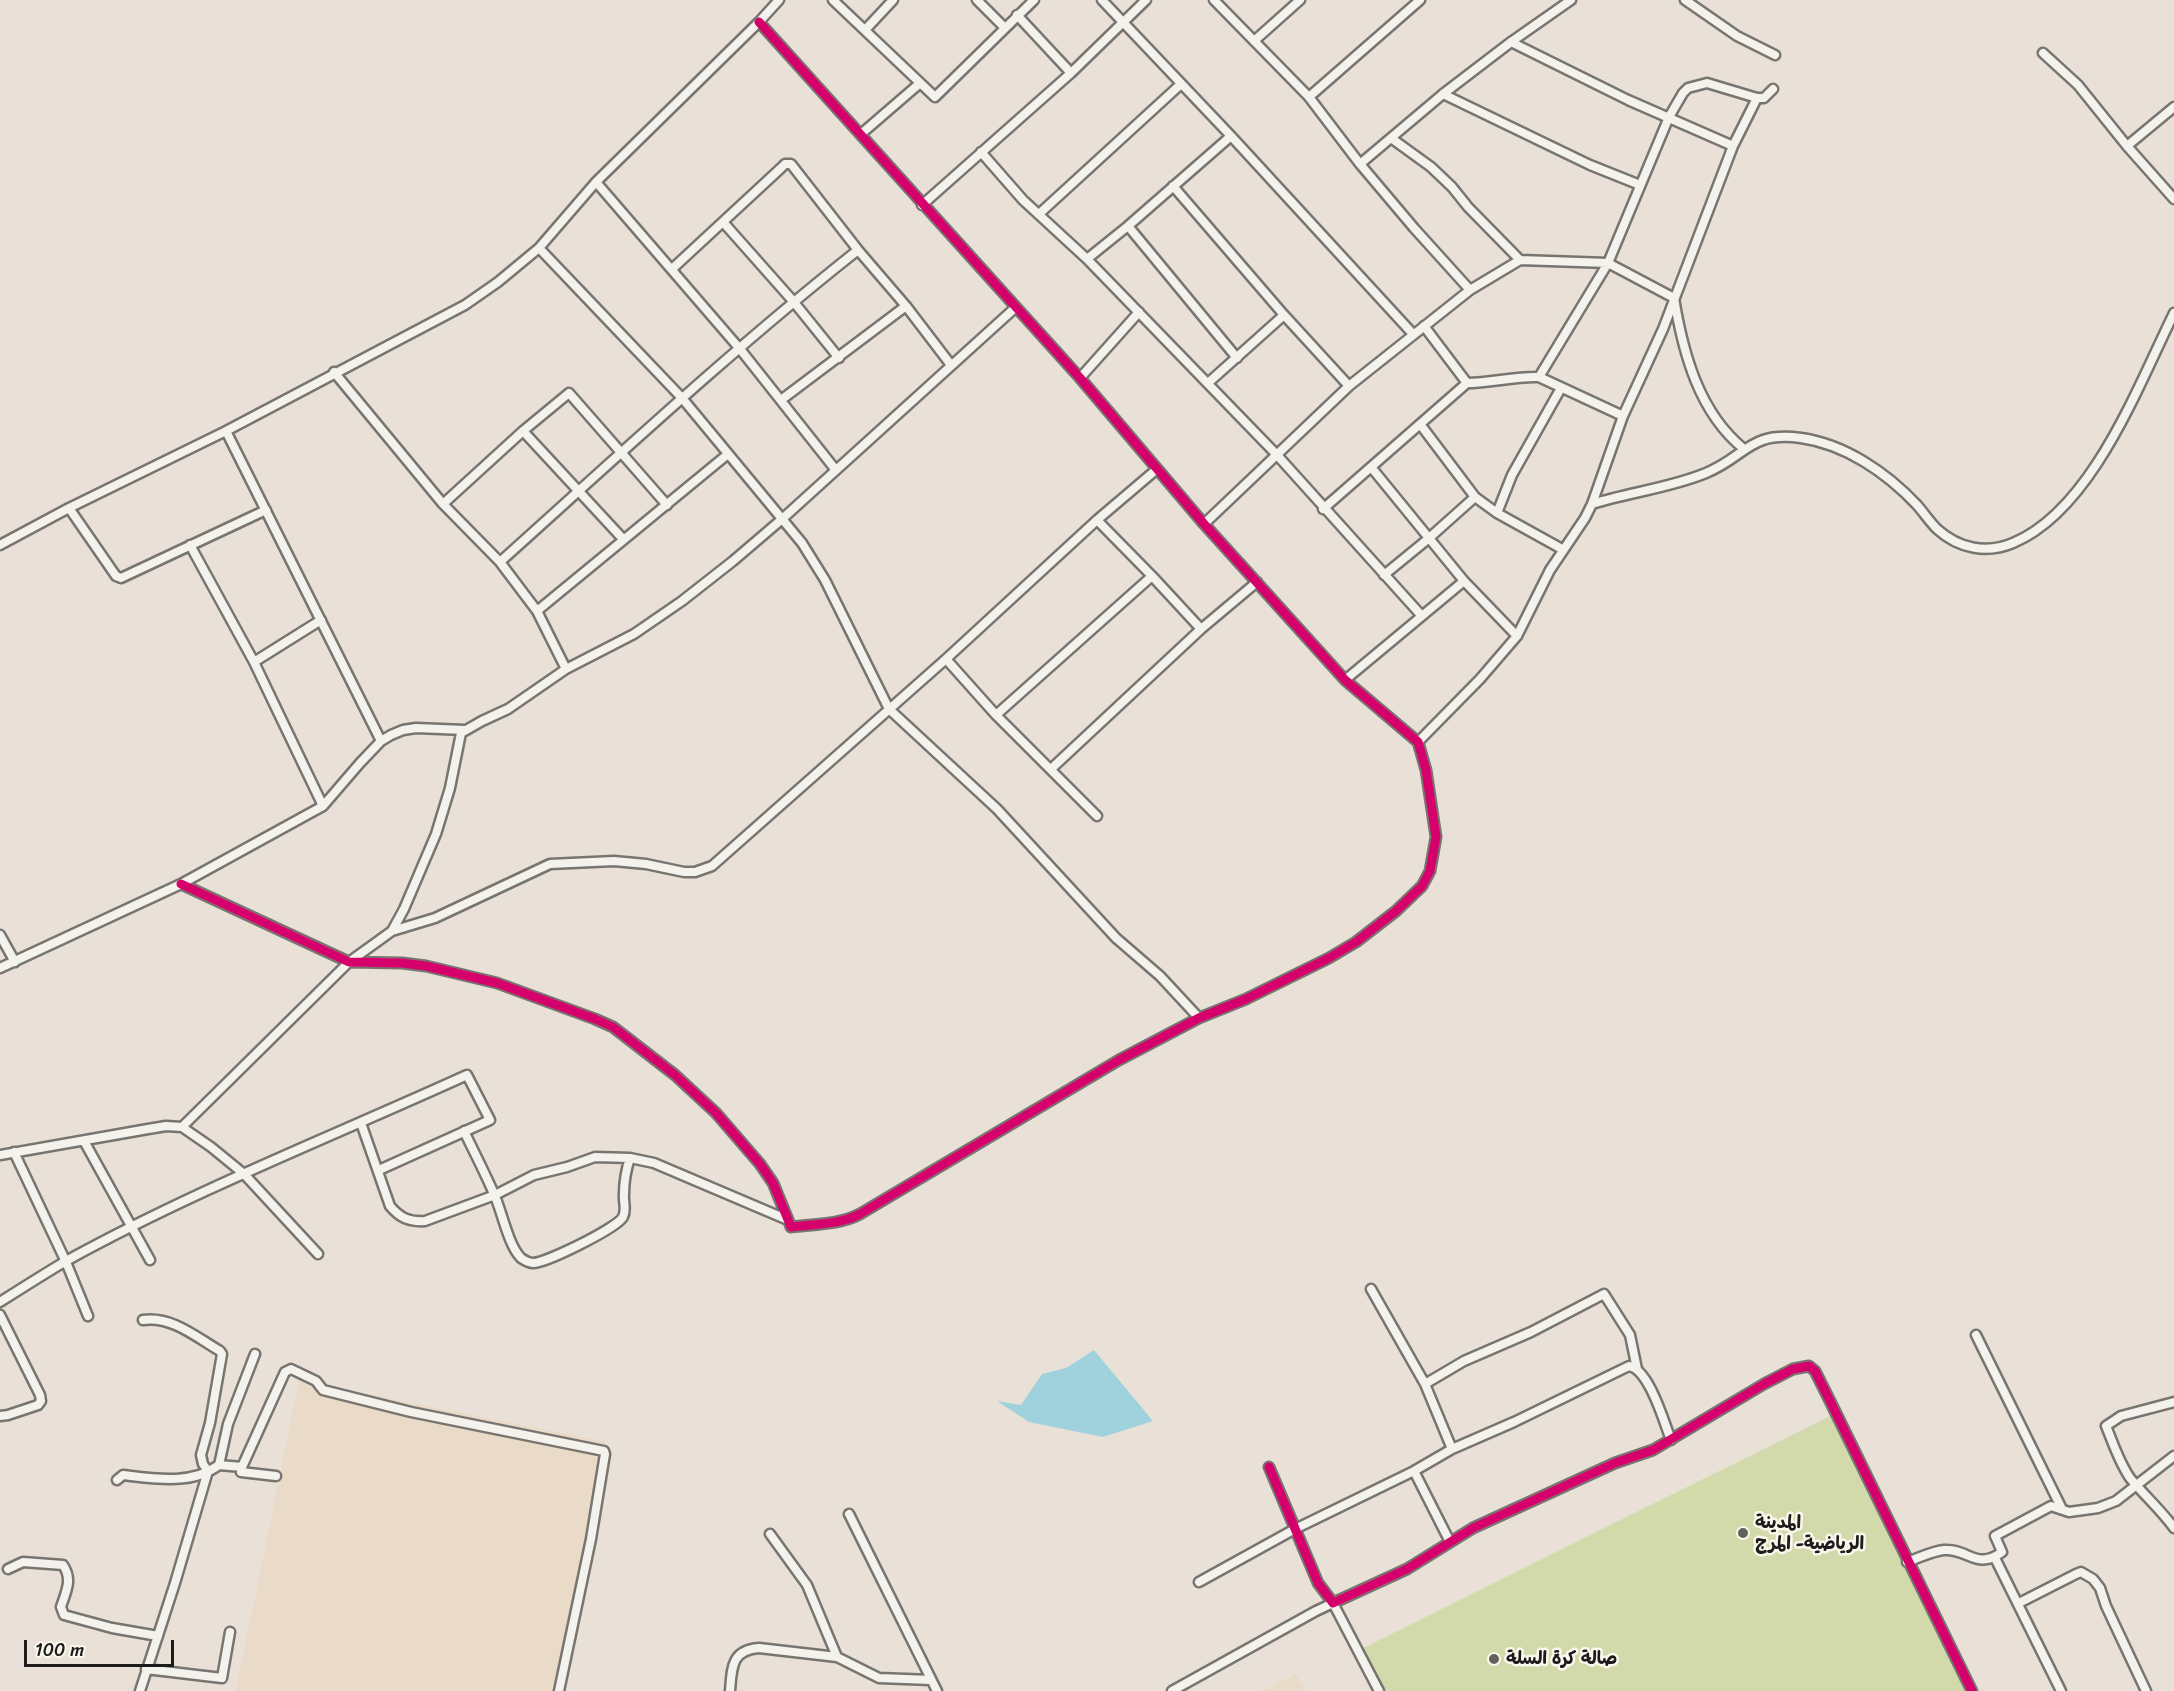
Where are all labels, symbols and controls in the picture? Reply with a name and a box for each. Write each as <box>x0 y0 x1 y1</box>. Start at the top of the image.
place label: المدينة الرياضية- المرج <box>1755 1512 1864 1555</box>
marker: المدينة الرياضية- المرج <box>1736 1526 1750 1540</box>
scale bar <box>27 1628 177 1666</box>
text: 100 m <box>35 1634 84 1666</box>
place label: صالة كرة السلة <box>1506 1648 1617 1670</box>
marker: صالة كرة السلة <box>1487 1652 1501 1666</box>

